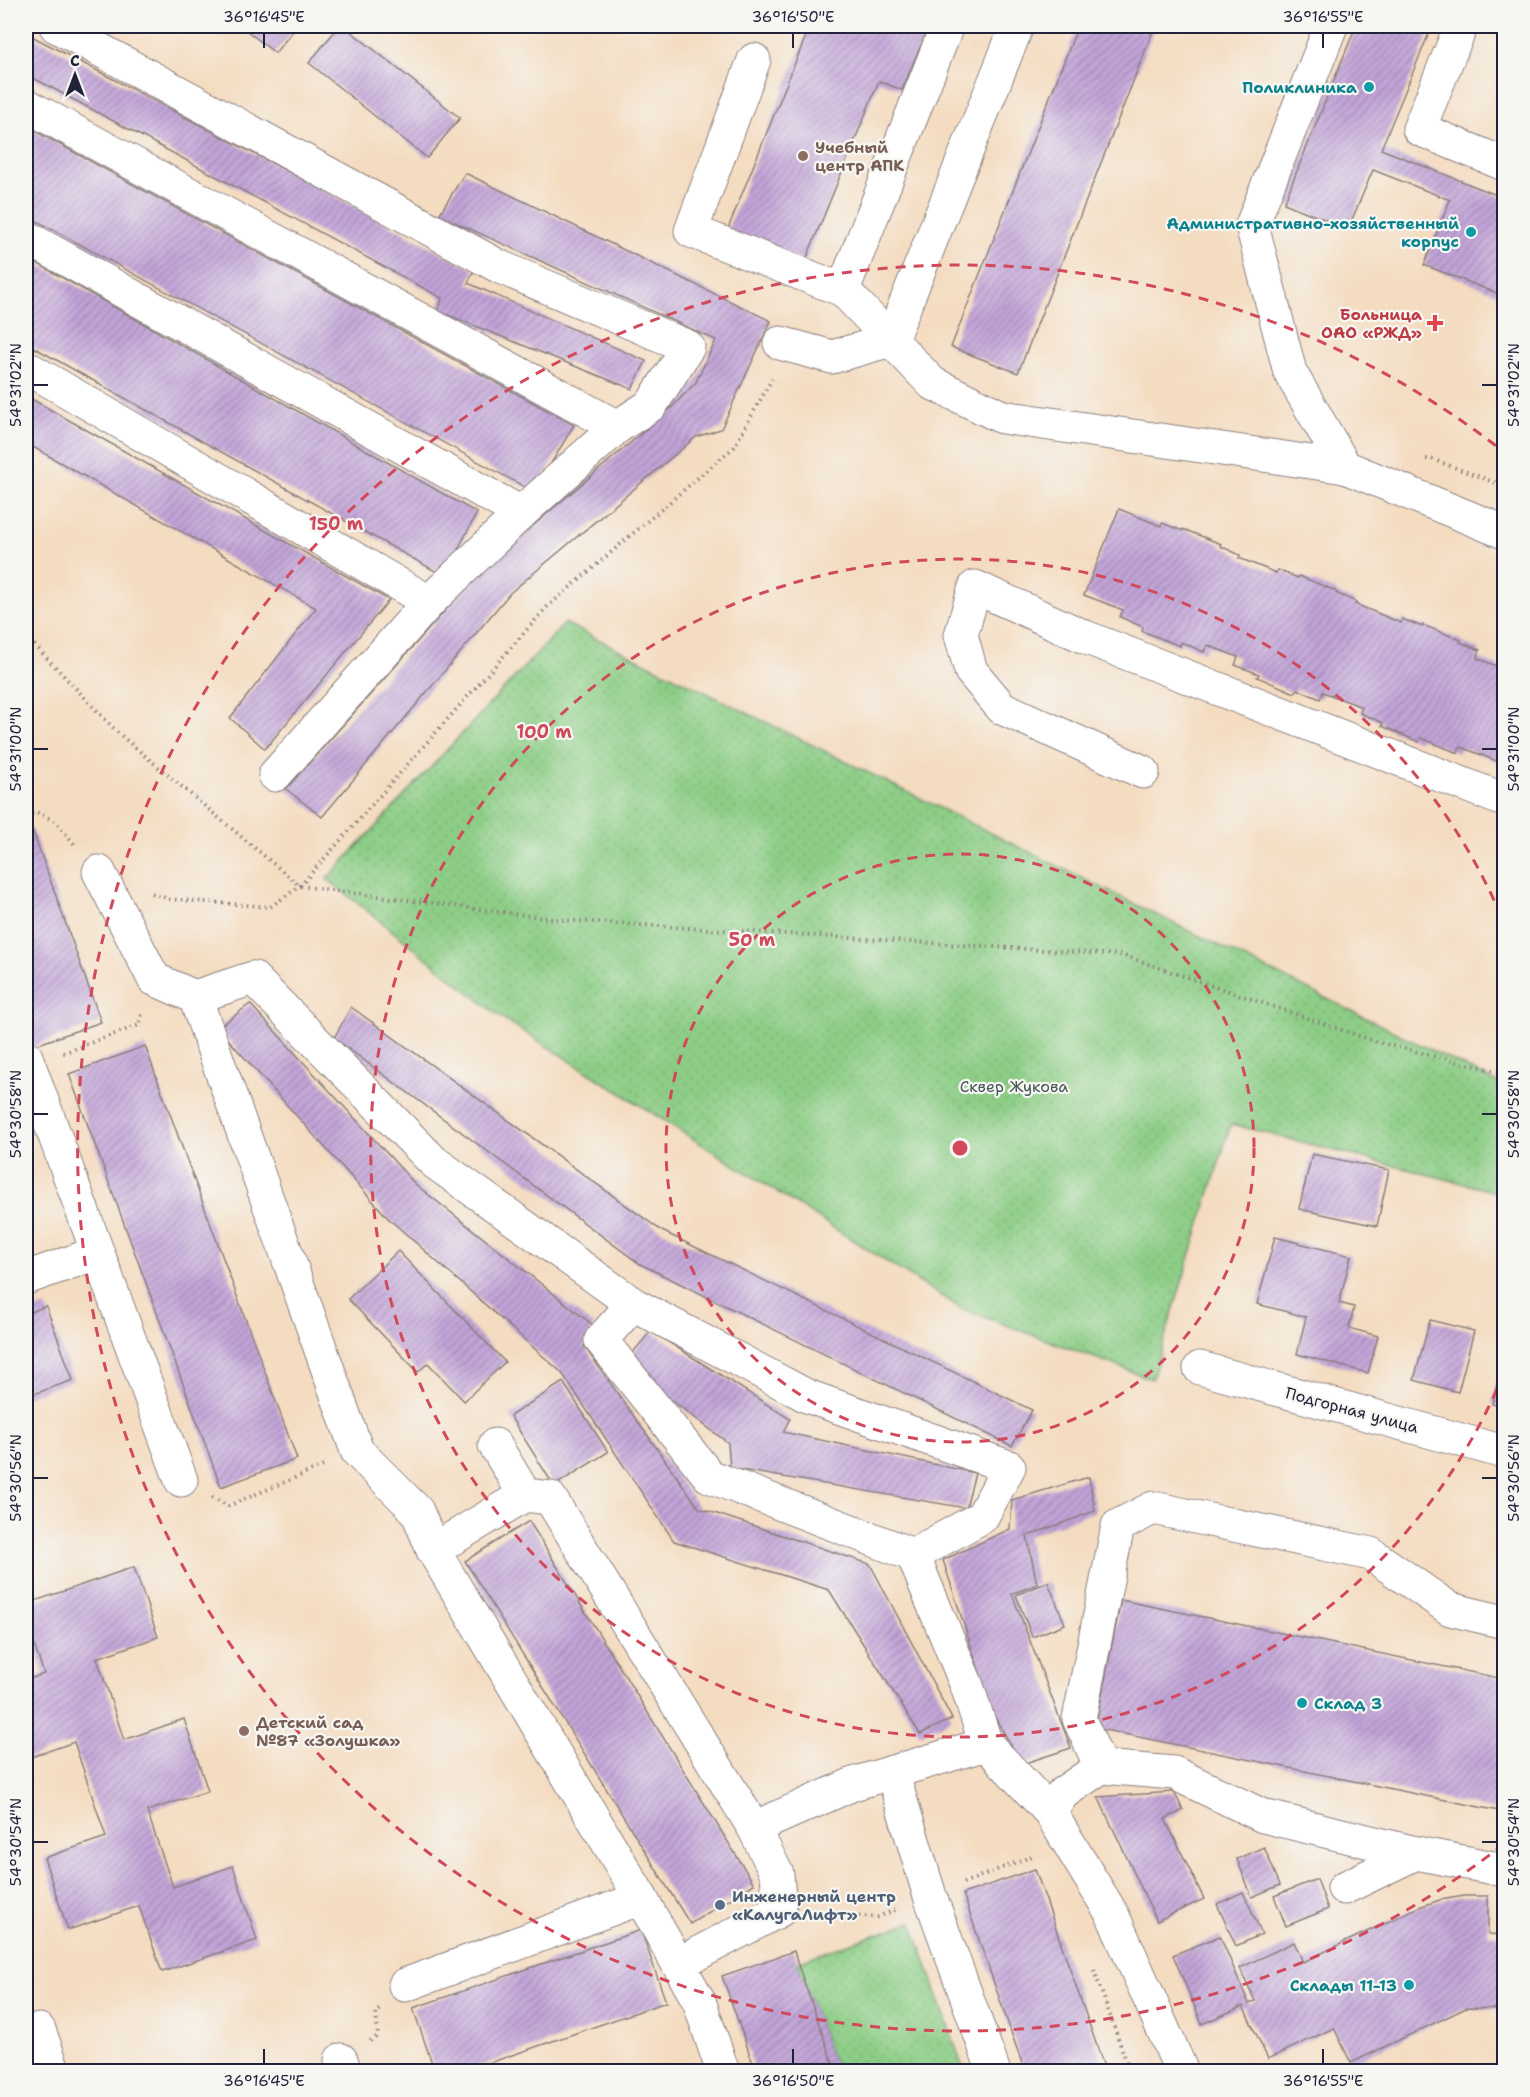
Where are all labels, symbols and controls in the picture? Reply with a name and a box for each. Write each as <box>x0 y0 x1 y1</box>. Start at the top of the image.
text: 36°16'45"E <box>223 7 305 27</box>
text: 36°16'50"E <box>752 7 834 27</box>
text: 36°16'55"E <box>1283 7 1363 27</box>
north arrow <box>45 45 105 105</box>
text: С <box>70 50 80 71</box>
place label: Поликлиника <box>1242 77 1357 98</box>
marker: Поликлиника <box>1362 80 1376 94</box>
place label: Учебный центр АПК <box>815 137 904 176</box>
marker: Учебный центр АПК <box>796 149 810 163</box>
place label: Административно-хозяйственный корпус <box>1166 213 1459 252</box>
marker: Административно-хозяйственный корпус <box>1464 225 1478 239</box>
place label: Больница ОАО «РЖД» <box>1321 304 1422 343</box>
marker: Больница ОАО «РЖД» <box>1426 314 1444 332</box>
text: 54°31'02"N <box>6 343 26 427</box>
text: 54°31'02"N <box>1504 343 1524 427</box>
text: 150 m <box>309 512 364 536</box>
text: 54°31'00"N <box>6 707 26 792</box>
text: 54°31'00"N <box>1504 707 1524 792</box>
text: 100 m <box>516 720 572 744</box>
text: 50 m <box>729 928 776 952</box>
text: 54°30'58"N <box>6 1070 26 1158</box>
text: 54°30'58"N <box>1504 1070 1524 1158</box>
park label: Сквер Жукова <box>960 1076 1068 1097</box>
centre of rings <box>950 1138 970 1158</box>
street label: Подгорная улица <box>1283 1382 1421 1438</box>
text: 54°30'56"N <box>6 1434 26 1522</box>
text: 54°30'56"N <box>1504 1434 1524 1522</box>
place label: Склад 3 <box>1314 1693 1382 1714</box>
marker: Склад 3 <box>1295 1696 1309 1710</box>
place label: Детский сад №87 «Золушка» <box>256 1712 401 1751</box>
marker: Детский сад №87 «Золушка» <box>237 1724 251 1738</box>
text: 54°30'54"N <box>6 1798 26 1886</box>
text: 54°30'54"N <box>1504 1798 1524 1886</box>
place label: Инженерный центр «КалугаЛифт» <box>732 1886 896 1925</box>
marker: Инженерный центр «КалугаЛифт» <box>713 1898 727 1912</box>
place label: Склады 11-13 <box>1290 1975 1397 1996</box>
marker: Склады 11-13 <box>1402 1978 1416 1992</box>
text: 36°16'45"E <box>223 2071 305 2091</box>
text: 36°16'50"E <box>752 2071 834 2091</box>
text: 36°16'55"E <box>1283 2071 1363 2091</box>

